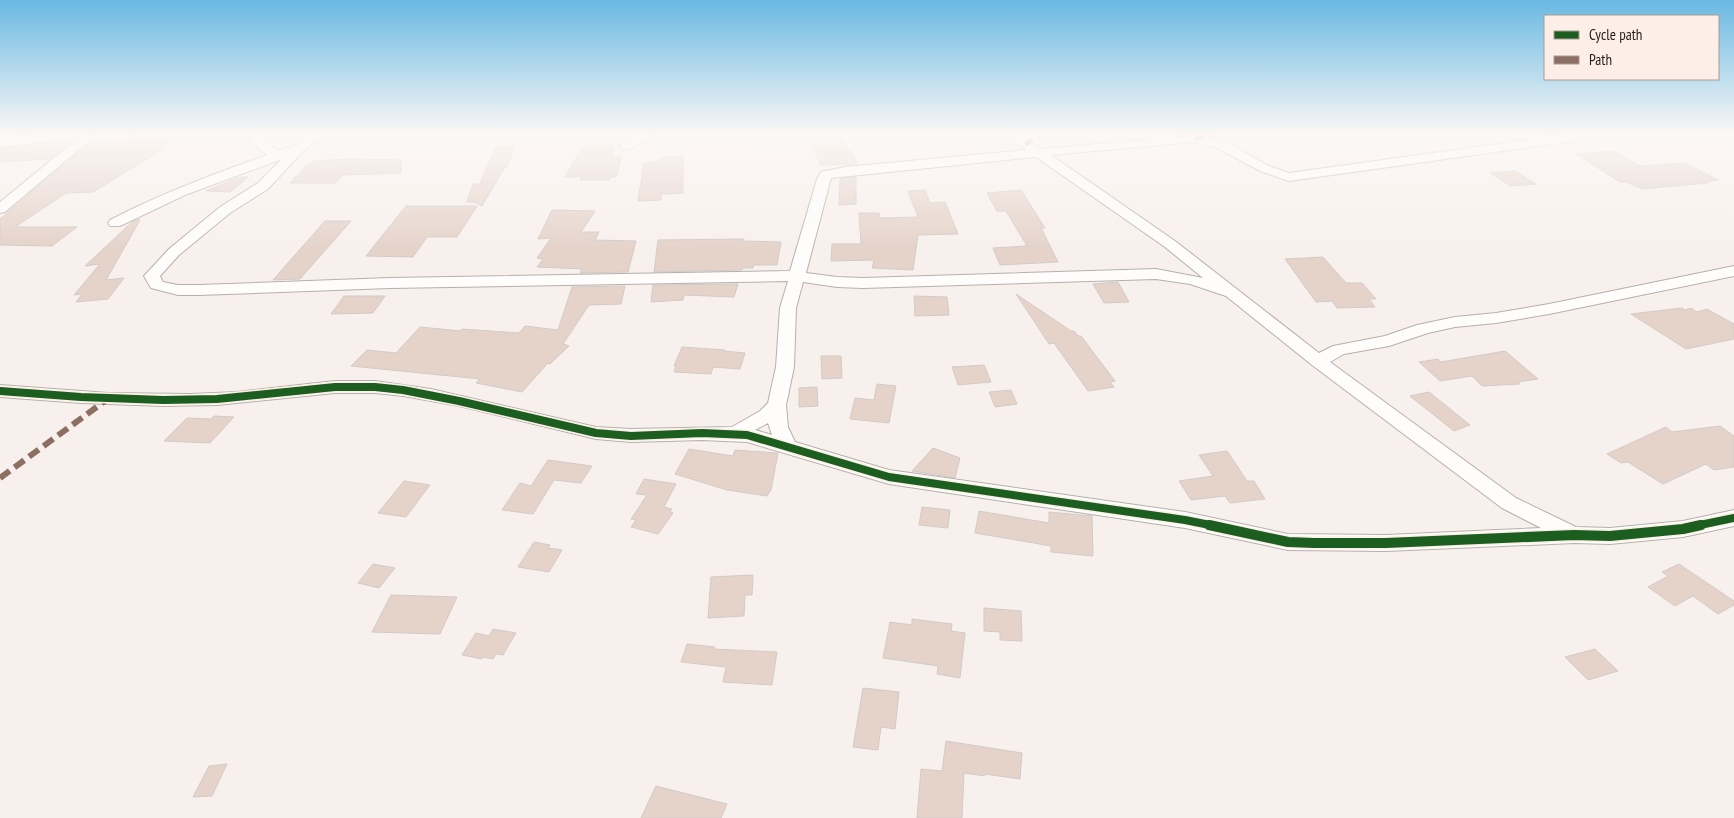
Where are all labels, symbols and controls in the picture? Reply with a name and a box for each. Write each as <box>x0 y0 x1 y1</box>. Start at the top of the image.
legend <box>1544 15 1719 80</box>
text: Cycle path <box>1589 25 1642 44</box>
text: Path <box>1589 50 1612 69</box>

